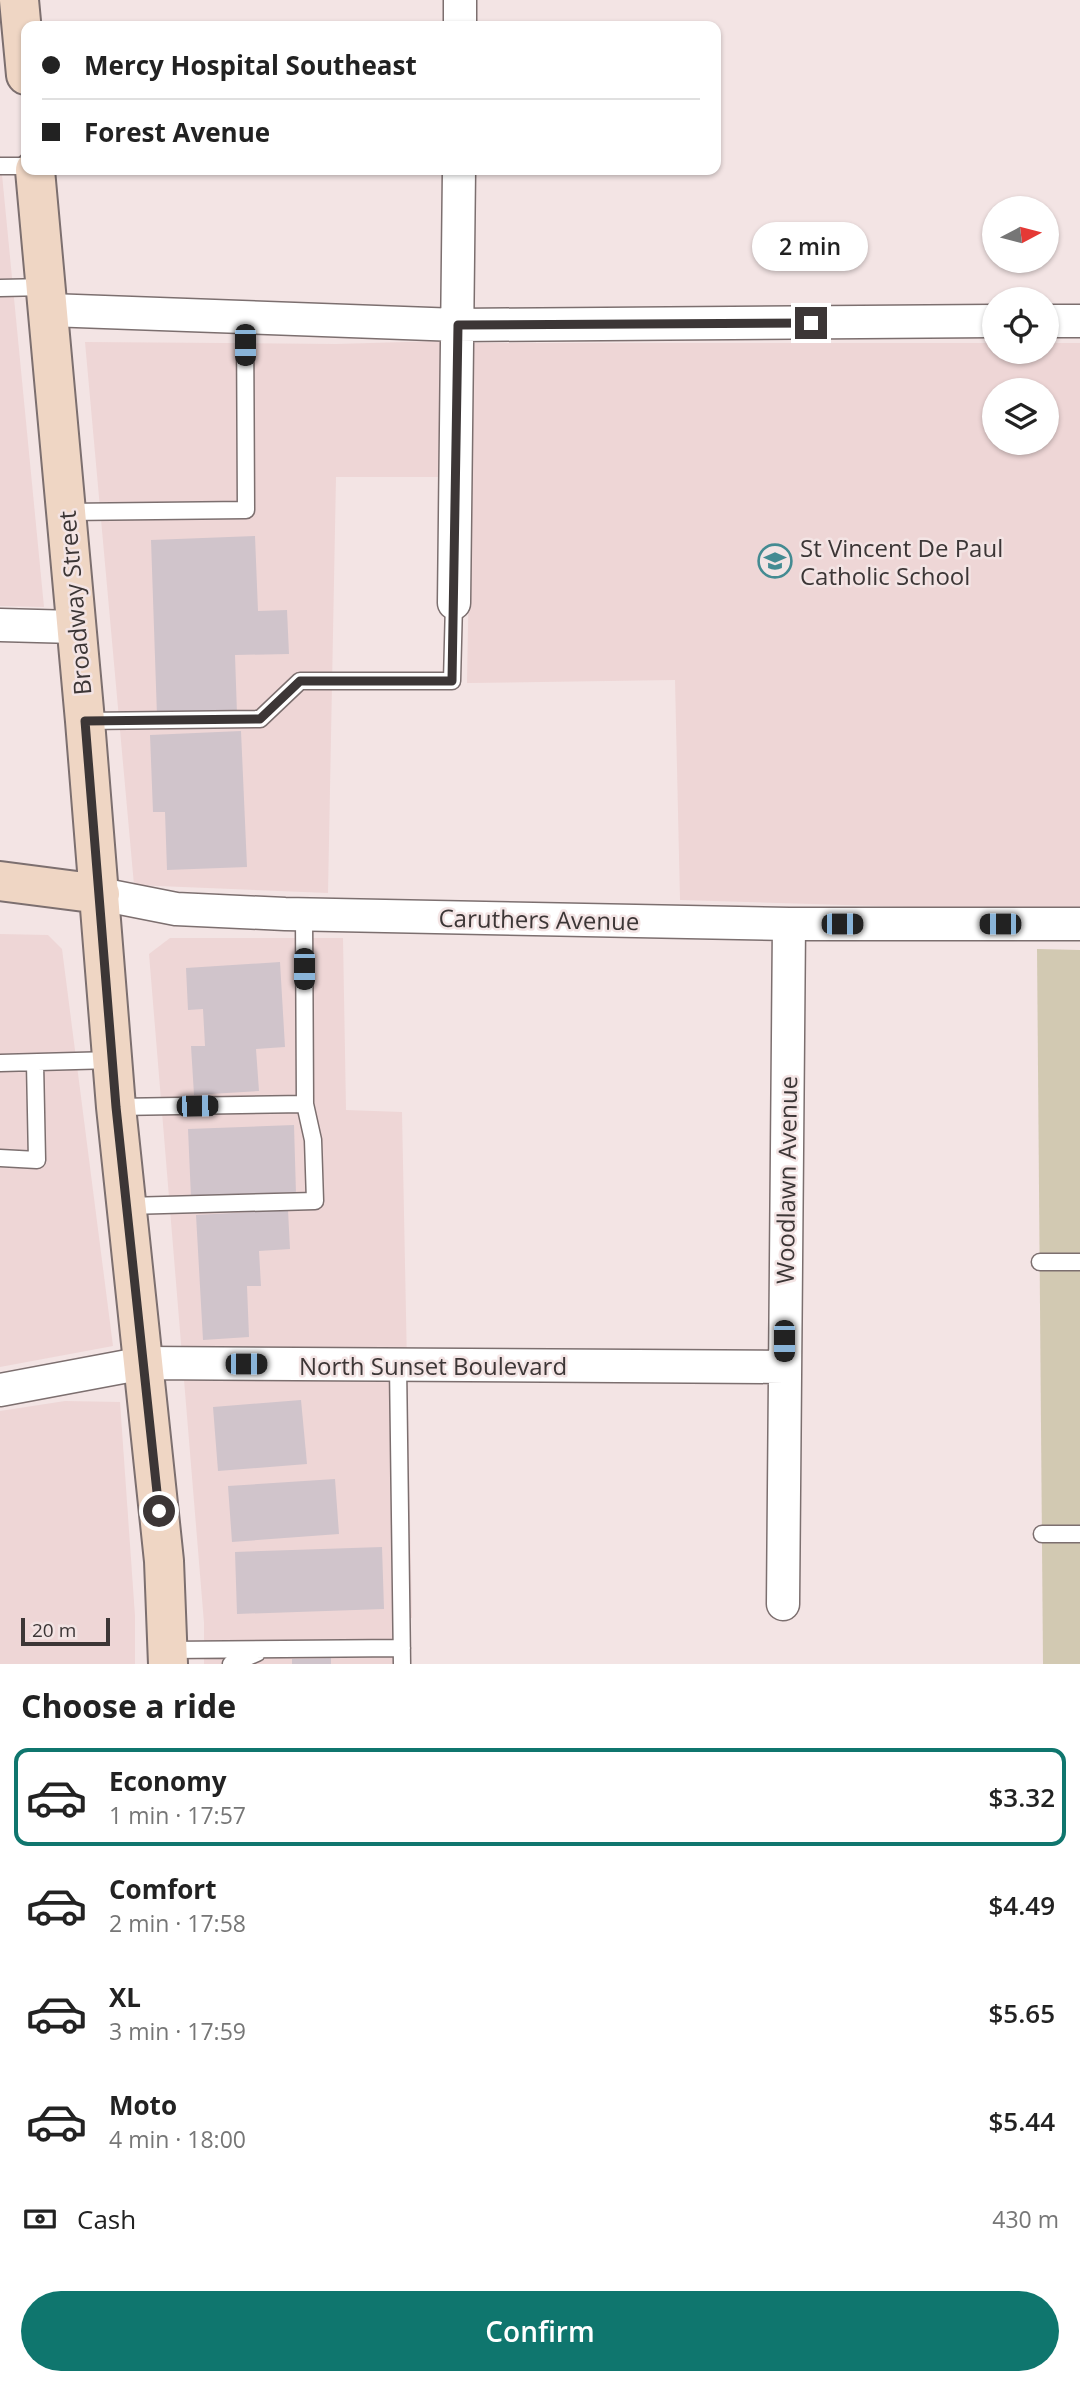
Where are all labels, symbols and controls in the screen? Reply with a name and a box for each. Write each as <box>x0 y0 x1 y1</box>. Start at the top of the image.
text: Mercy Hospital Southeast <box>84 47 417 83</box>
text: Forest Avenue <box>84 114 270 150</box>
north arrow <box>982 196 1059 273</box>
map controls <box>982 196 1059 455</box>
callout: 2 min <box>753 222 869 270</box>
text: 2 min <box>779 230 841 262</box>
button: locate <box>982 287 1059 364</box>
route end <box>795 307 827 339</box>
car <box>235 324 256 366</box>
button: layers <box>982 378 1059 455</box>
street label: Broadway Street <box>50 509 98 697</box>
place label: St Vincent De Paul Catholic School <box>800 531 1003 592</box>
school or university icon: St Vincent De Paul Catholic School <box>756 542 794 580</box>
street label: Caruthers Avenue <box>438 901 640 937</box>
car <box>822 914 864 935</box>
car <box>980 914 1022 935</box>
car <box>294 948 315 990</box>
street label: Woodlawn Avenue <box>768 1076 804 1284</box>
car <box>176 1095 219 1117</box>
car <box>774 1320 795 1362</box>
street label: North Sunset Boulevard <box>299 1349 567 1382</box>
car <box>226 1354 268 1375</box>
route start <box>143 1495 175 1527</box>
scale bar <box>21 1615 110 1647</box>
text: 20 m <box>32 1617 76 1643</box>
text: Choose a ride <box>21 1684 236 1727</box>
text: Economy <box>109 1763 227 1799</box>
icon: car <box>25 1766 88 1829</box>
text: $3.32 <box>988 1779 1055 1815</box>
text: 1 min · 17:57 <box>109 1799 246 1831</box>
text: Comfort <box>109 1871 216 1907</box>
icon: car <box>25 1874 88 1937</box>
text: $4.49 <box>988 1887 1055 1923</box>
text: 2 min · 17:58 <box>109 1907 246 1939</box>
text: XL <box>109 1979 141 2015</box>
icon: car <box>25 1982 88 2045</box>
text: $5.65 <box>988 1995 1055 2031</box>
text: 3 min · 17:59 <box>109 2015 246 2047</box>
text: Moto <box>109 2087 177 2123</box>
icon: car <box>25 2090 88 2153</box>
text: $5.44 <box>988 2103 1055 2139</box>
text: 4 min · 18:00 <box>109 2123 246 2155</box>
icon: cash <box>21 2200 59 2238</box>
text: Cash <box>77 2201 136 2237</box>
text: 430 m <box>992 2203 1059 2235</box>
button: Confirm <box>21 2291 1059 2371</box>

